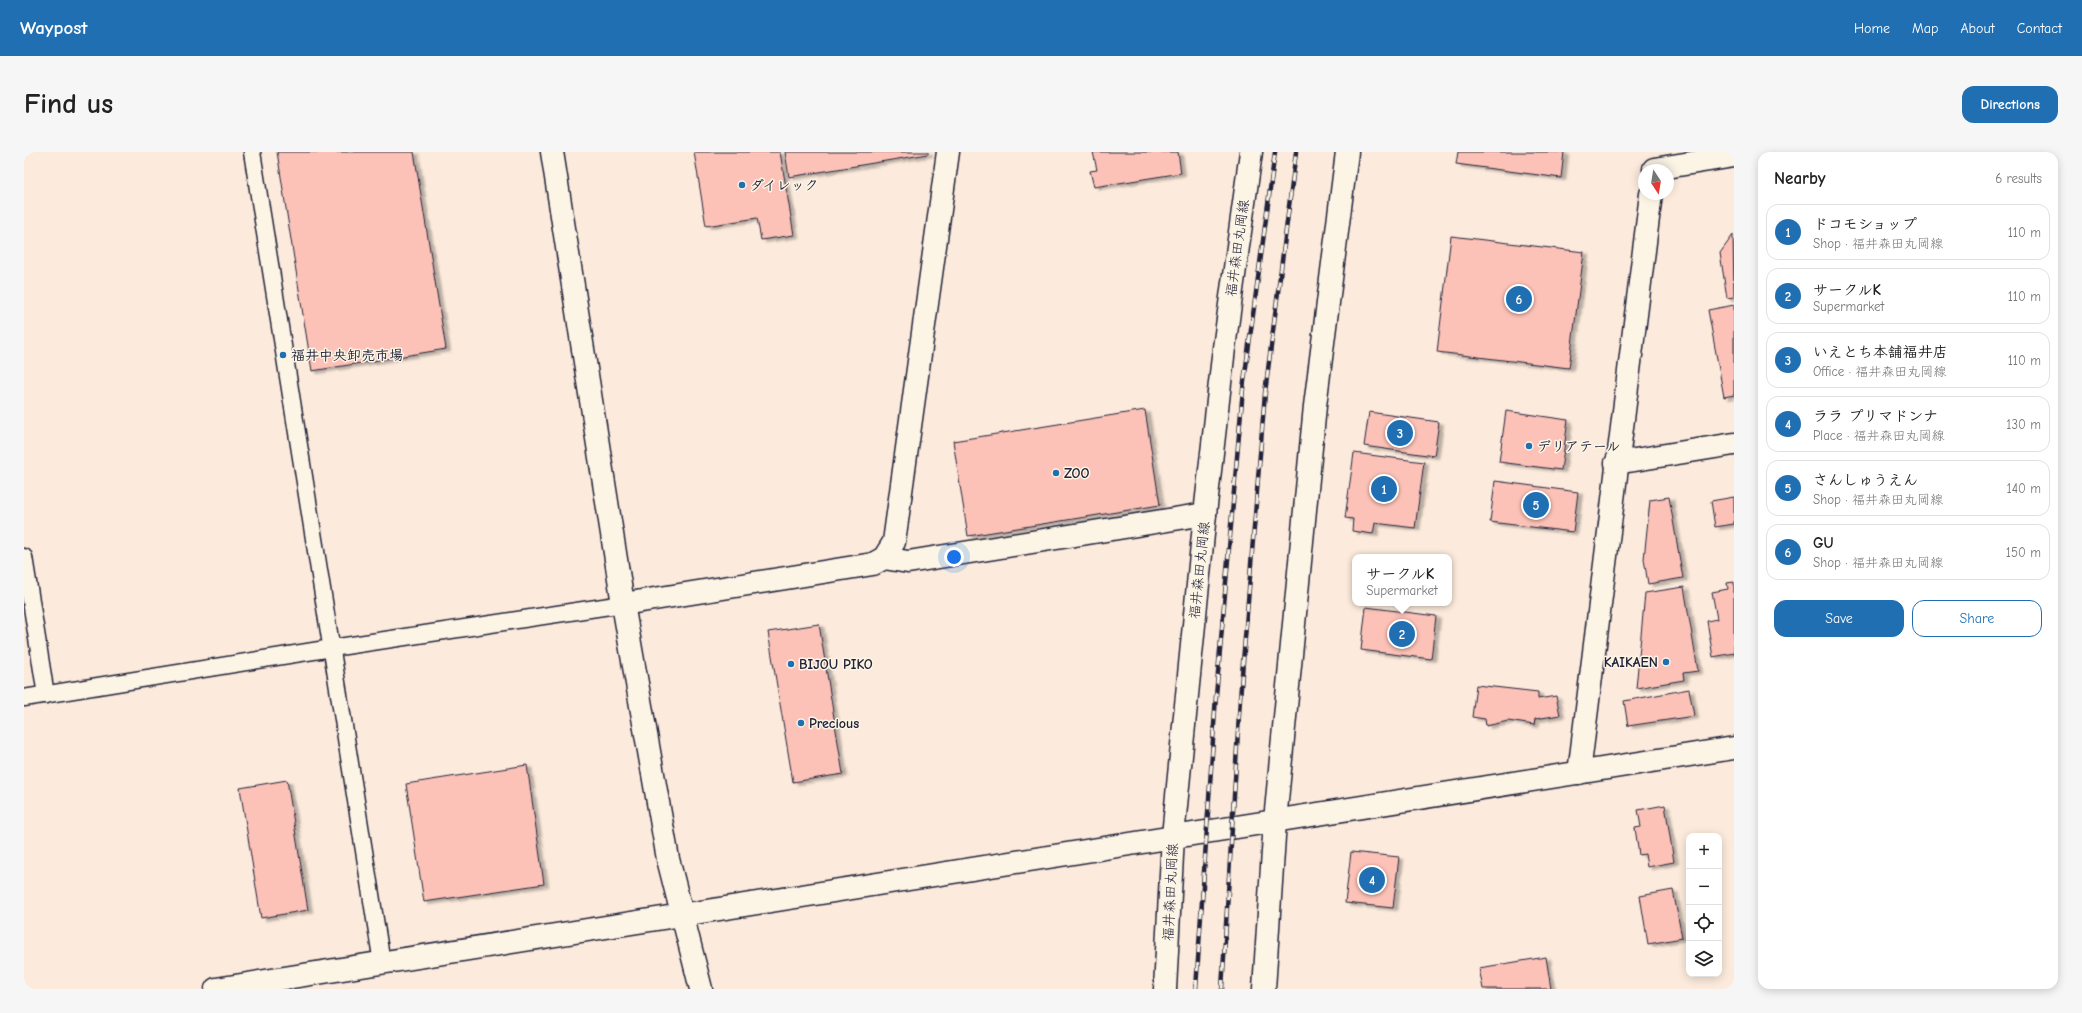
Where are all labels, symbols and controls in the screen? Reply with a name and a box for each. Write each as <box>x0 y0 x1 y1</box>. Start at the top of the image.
text: Waypost <box>20 17 88 39</box>
text: Home <box>1854 20 1890 37</box>
text: Map <box>1912 20 1938 37</box>
text: About <box>1960 20 1995 37</box>
text: Contact <box>2017 20 2062 37</box>
button: Directions <box>1962 86 2058 123</box>
text: Find us <box>24 88 113 120</box>
north arrow <box>1638 164 1674 200</box>
text: Nearby <box>1774 169 1825 188</box>
text: 6 results <box>1995 171 2042 186</box>
place label: ダイレック <box>750 177 819 194</box>
marker: ダイレック <box>737 180 747 190</box>
street label: 福井森田丸岡線 <box>1222 198 1253 298</box>
text: ドコモショップ <box>1813 215 1917 233</box>
text: 1 <box>1785 225 1791 240</box>
text: 110 m <box>2008 225 2041 240</box>
text: Shop · 福井森田丸岡線 <box>1813 236 1943 251</box>
text: サークルK <box>1813 281 1881 299</box>
pin: 6 <box>1506 284 1532 314</box>
text: 2 <box>1785 289 1791 304</box>
text: 110 m <box>2008 289 2041 304</box>
text: Supermarket <box>1813 299 1884 314</box>
text: いえとち本舗福井店 <box>1813 343 1948 361</box>
place label: 福井中央卸売市場 <box>291 347 403 364</box>
marker: 福井中央卸売市場 <box>278 350 288 360</box>
text: 3 <box>1785 353 1791 368</box>
text: 110 m <box>2008 353 2041 368</box>
text: Office · 福井森田丸岡線 <box>1813 364 1946 379</box>
text: ララ プリマドンナ <box>1813 407 1938 425</box>
text: 4 <box>1785 417 1791 432</box>
text: 130 m <box>2006 417 2041 432</box>
pin: 3 <box>1387 418 1413 448</box>
text: Place · 福井森田丸岡線 <box>1813 428 1945 443</box>
place label: デリアテール <box>1537 438 1620 455</box>
marker: デリアテール <box>1524 441 1534 451</box>
place label: ZOO <box>1064 465 1089 482</box>
marker: ZOO <box>1051 468 1061 478</box>
text: さんしゅうえん <box>1813 471 1918 489</box>
pin: 1 <box>1371 474 1397 504</box>
text: 5 <box>1785 481 1791 496</box>
text: 140 m <box>2007 481 2041 496</box>
pin: 5 <box>1523 490 1549 520</box>
text: Shop · 福井森田丸岡線 <box>1813 492 1943 507</box>
street label: 福井森田丸岡線 <box>1186 520 1213 620</box>
text: GU <box>1813 534 1834 552</box>
text: 6 <box>1785 545 1791 560</box>
text: 150 m <box>2006 545 2041 560</box>
your location <box>944 547 964 567</box>
popup <box>1352 554 1452 606</box>
text: Shop · 福井森田丸岡線 <box>1813 555 1943 570</box>
text: サークルK <box>1366 565 1434 583</box>
text: Supermarket <box>1366 583 1438 598</box>
button: Save <box>1774 600 1904 637</box>
button: Share <box>1912 600 2042 637</box>
pin: 2 <box>1389 619 1415 649</box>
place label: KAIKAEN <box>1604 654 1658 671</box>
place label: BIJOU PIKO <box>799 656 873 673</box>
marker: KAIKAEN <box>1661 657 1671 667</box>
marker: BIJOU PIKO <box>786 659 796 669</box>
place label: Precious <box>809 715 859 732</box>
marker: Precious <box>796 718 806 728</box>
map controls <box>1686 833 1722 977</box>
button: + <box>1686 833 1722 869</box>
street label: 福井森田丸岡線 <box>1159 843 1182 941</box>
pin: 4 <box>1359 865 1385 895</box>
button: − <box>1686 869 1722 905</box>
button: locate <box>1686 905 1722 941</box>
button: layers <box>1686 941 1722 977</box>

